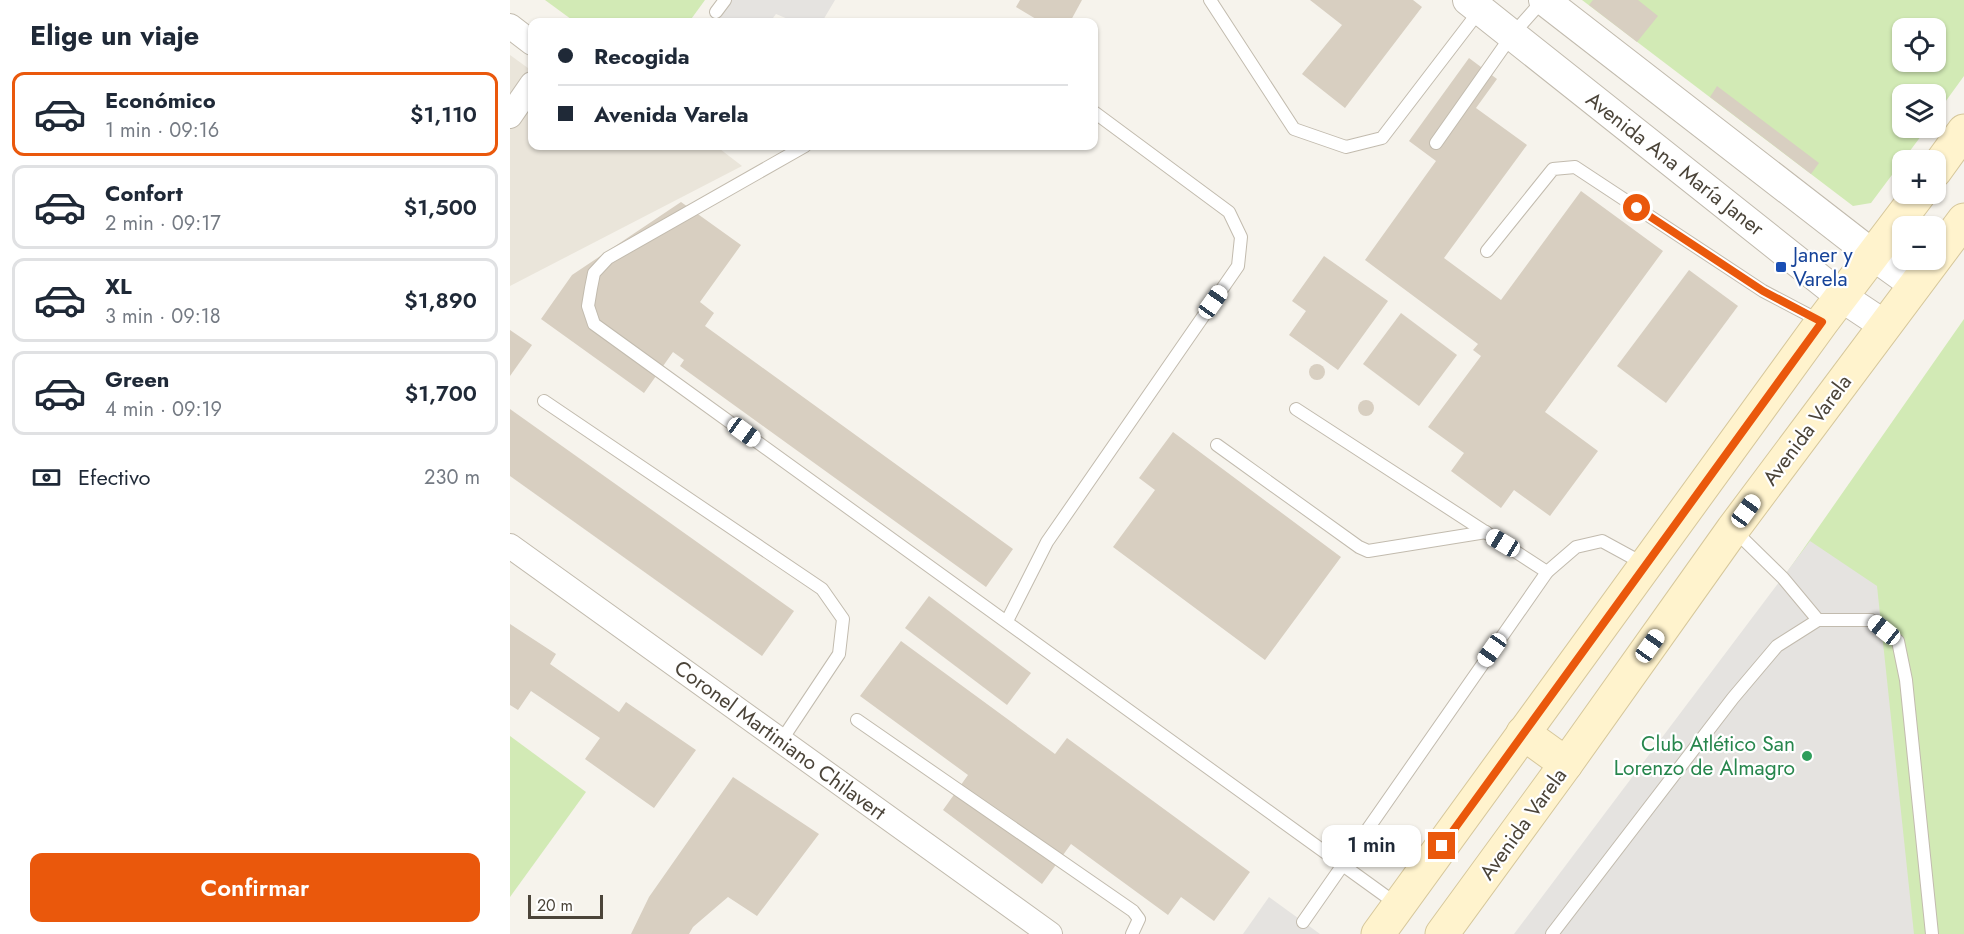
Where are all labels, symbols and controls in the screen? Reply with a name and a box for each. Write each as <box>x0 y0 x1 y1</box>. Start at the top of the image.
text: Elige un viaje <box>30 16 199 55</box>
map controls <box>1892 18 1946 270</box>
button: locate <box>1892 18 1946 72</box>
text: Recogida <box>594 40 690 72</box>
text: Económico <box>105 84 216 116</box>
button: layers <box>1892 84 1946 138</box>
street label: Avenida Ana María Janer <box>1579 85 1771 244</box>
icon: car <box>33 87 87 141</box>
text: $1,110 <box>410 98 477 130</box>
text: Avenida Varela <box>594 98 749 130</box>
text: 1 min · 09:16 <box>105 116 219 145</box>
button: + <box>1892 150 1946 204</box>
text: Confort <box>105 177 183 209</box>
icon: car <box>33 180 87 234</box>
text: $1,500 <box>404 191 477 223</box>
route start <box>1623 194 1650 221</box>
text: 2 min · 09:17 <box>105 209 221 238</box>
button: − <box>1892 216 1946 270</box>
place label: Janer y Varela <box>1790 240 1853 294</box>
marker: Janer y Varela <box>1774 260 1788 274</box>
text: XL <box>105 270 132 302</box>
icon: car <box>33 273 87 327</box>
car <box>1195 282 1231 322</box>
text: $1,890 <box>404 284 477 316</box>
text: 3 min · 09:18 <box>105 302 221 331</box>
text: Green <box>105 363 169 395</box>
icon: car <box>33 366 87 420</box>
street label: Avenida Varela <box>1755 368 1859 492</box>
text: $1,700 <box>405 377 477 409</box>
text: 4 min · 09:19 <box>105 395 222 424</box>
car <box>724 414 764 450</box>
icon: cash <box>30 461 63 494</box>
text: Efectivo <box>78 461 151 493</box>
text: 230 m <box>424 463 480 492</box>
car <box>1728 491 1764 531</box>
car <box>1483 526 1523 560</box>
car <box>1864 612 1904 648</box>
car <box>1632 626 1668 666</box>
car <box>1474 630 1510 670</box>
street label: Coronel Martiniano Chilavert <box>668 653 892 827</box>
place label: Club Atlético San Lorenzo de Almagro <box>1614 729 1795 783</box>
marker: Club Atlético San Lorenzo de Almagro <box>1800 749 1814 763</box>
street label: Avenida Varela <box>1472 762 1574 886</box>
callout: 1 min <box>1322 825 1421 867</box>
text: 1 min <box>1347 831 1396 860</box>
route end <box>1428 832 1455 859</box>
button: Confirmar <box>30 853 480 922</box>
scale bar <box>528 892 603 920</box>
text: 20 m <box>537 894 573 917</box>

